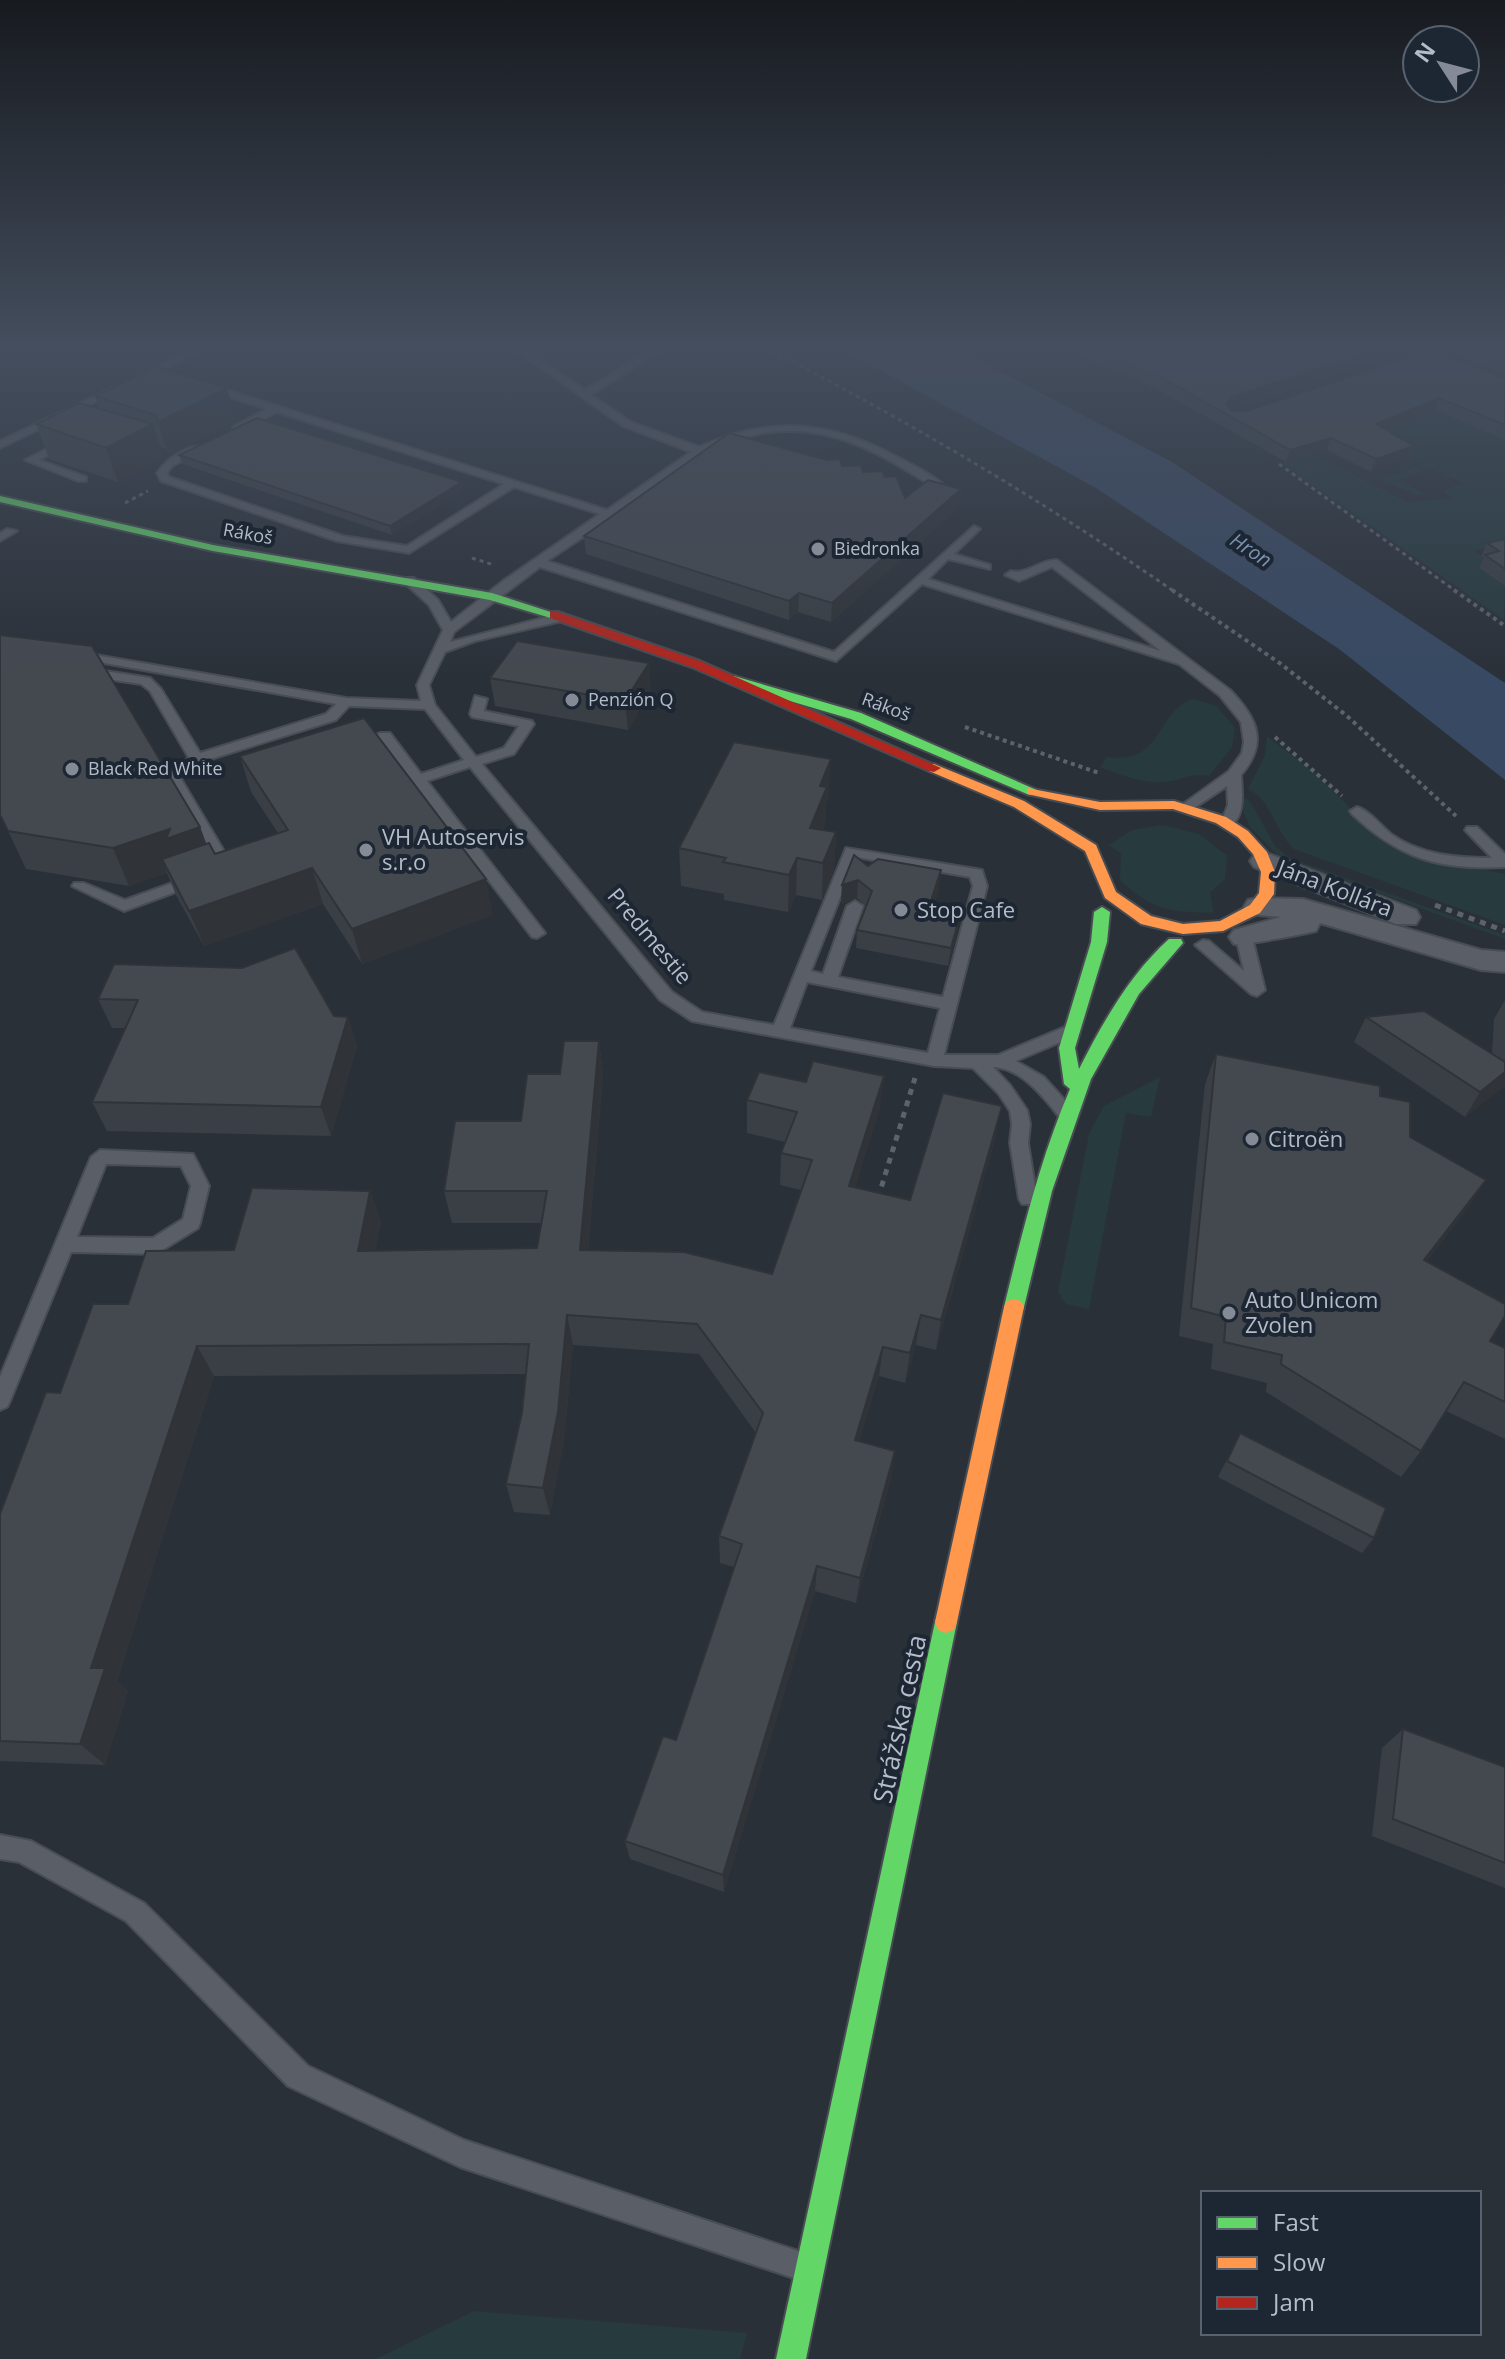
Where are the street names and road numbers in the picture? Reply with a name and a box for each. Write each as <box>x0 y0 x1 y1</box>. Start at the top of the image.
street label: Rákoš <box>221 517 275 549</box>
street label: Rákoš <box>859 686 914 726</box>
street label: Jána Kollára <box>1272 851 1397 923</box>
street label: Predmestie <box>602 881 700 990</box>
street label: Strážska cesta <box>864 1631 934 1806</box>

